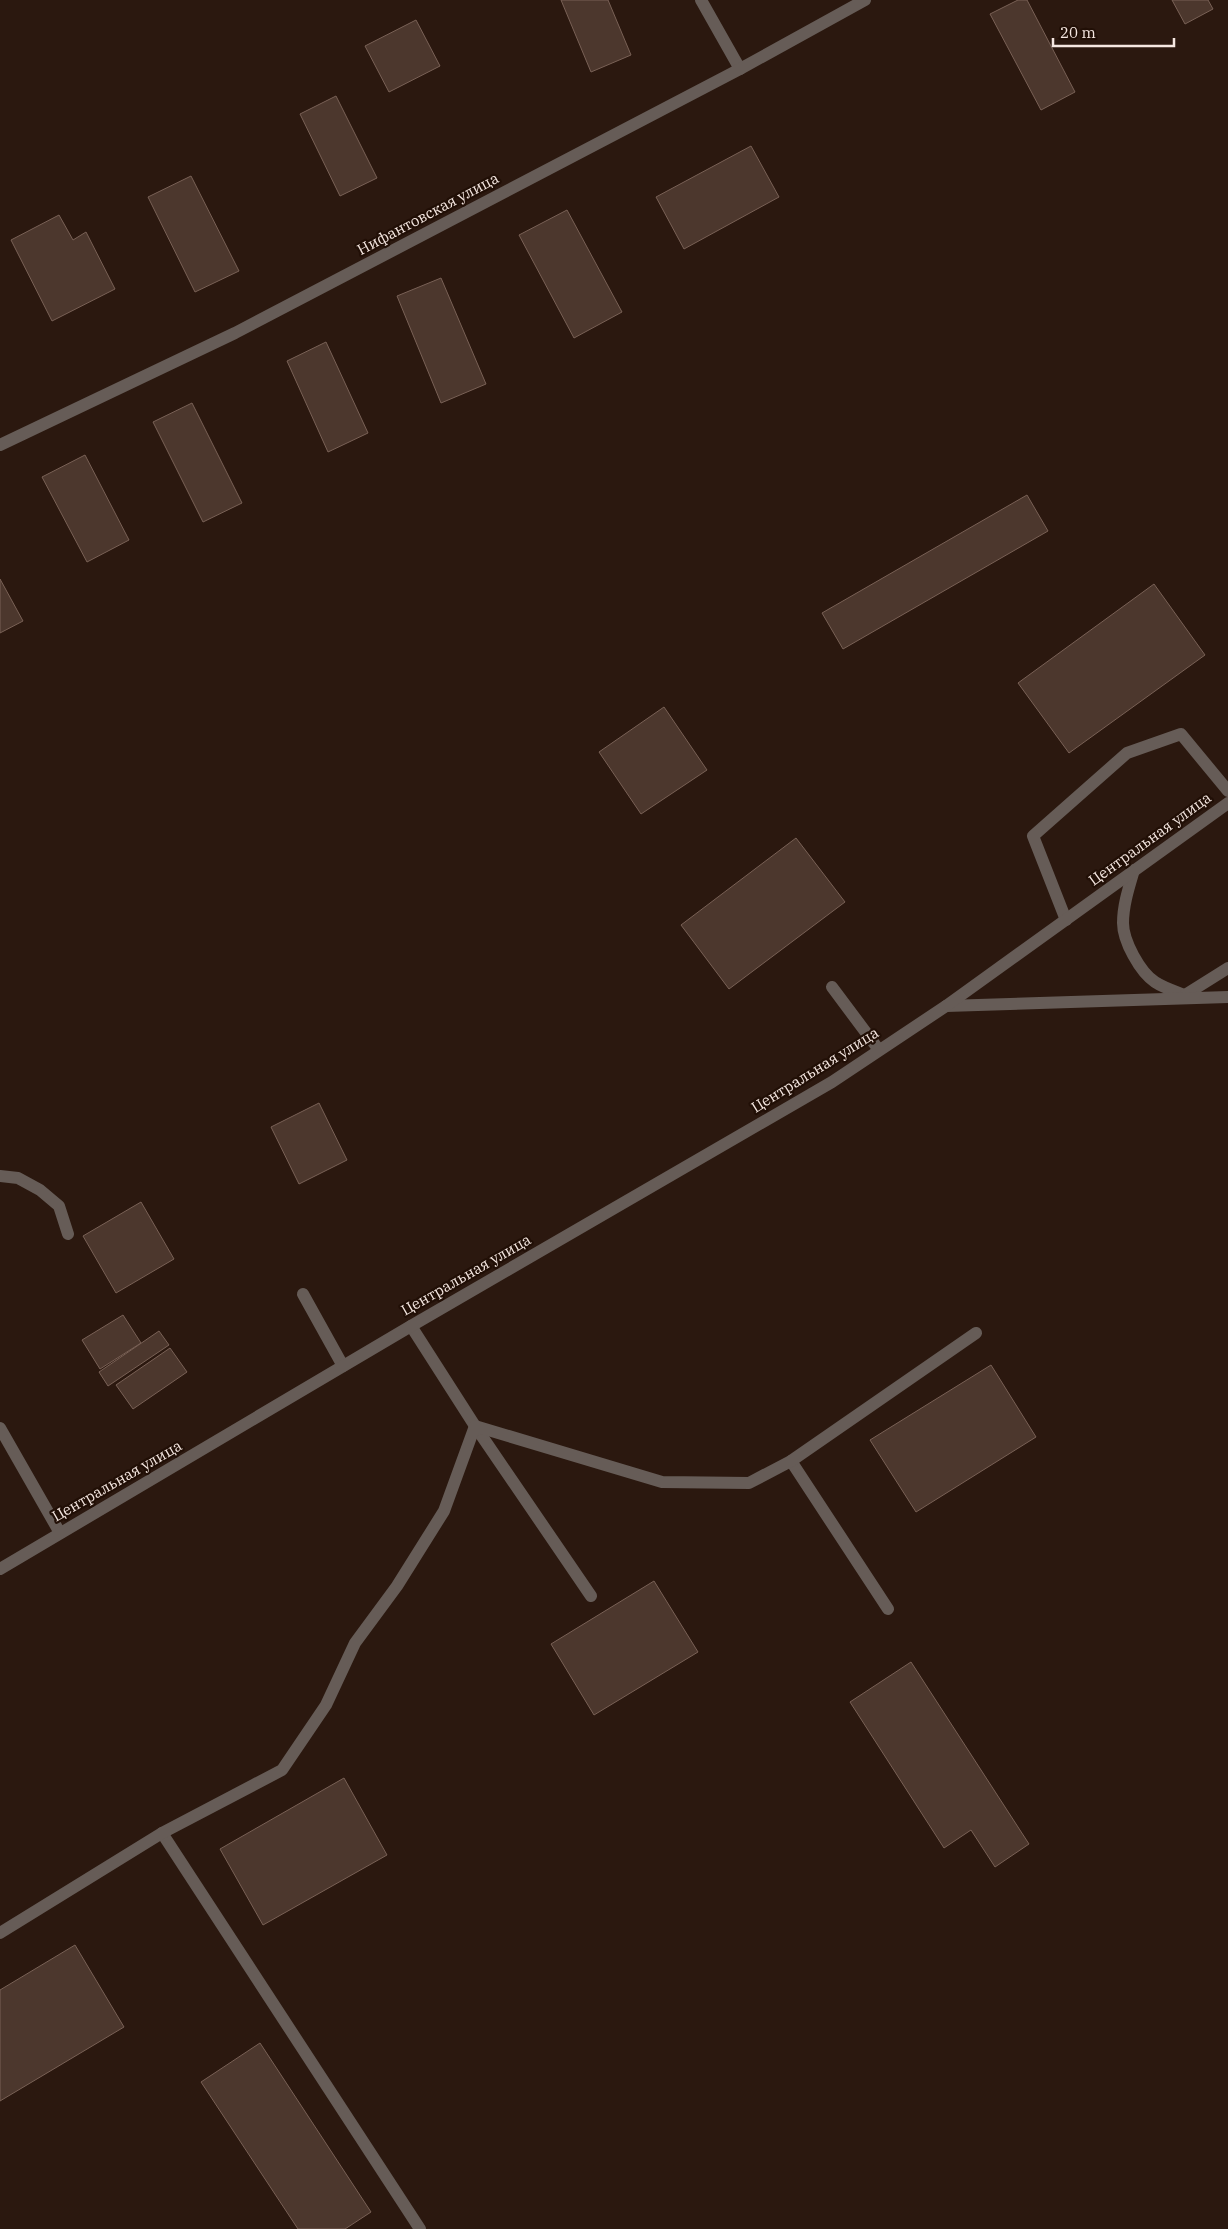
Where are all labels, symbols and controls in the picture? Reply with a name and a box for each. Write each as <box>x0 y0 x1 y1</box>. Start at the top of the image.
scale bar <box>1053 15 1174 47</box>
text: 20 m <box>1060 23 1096 42</box>
street label: Нифантовская улица <box>354 168 502 259</box>
street label: Центральная улица <box>1085 788 1215 889</box>
street label: Центральная улица <box>747 1023 882 1117</box>
street label: Центральная улица <box>397 1230 534 1320</box>
street label: Центральная улица <box>48 1436 185 1526</box>

